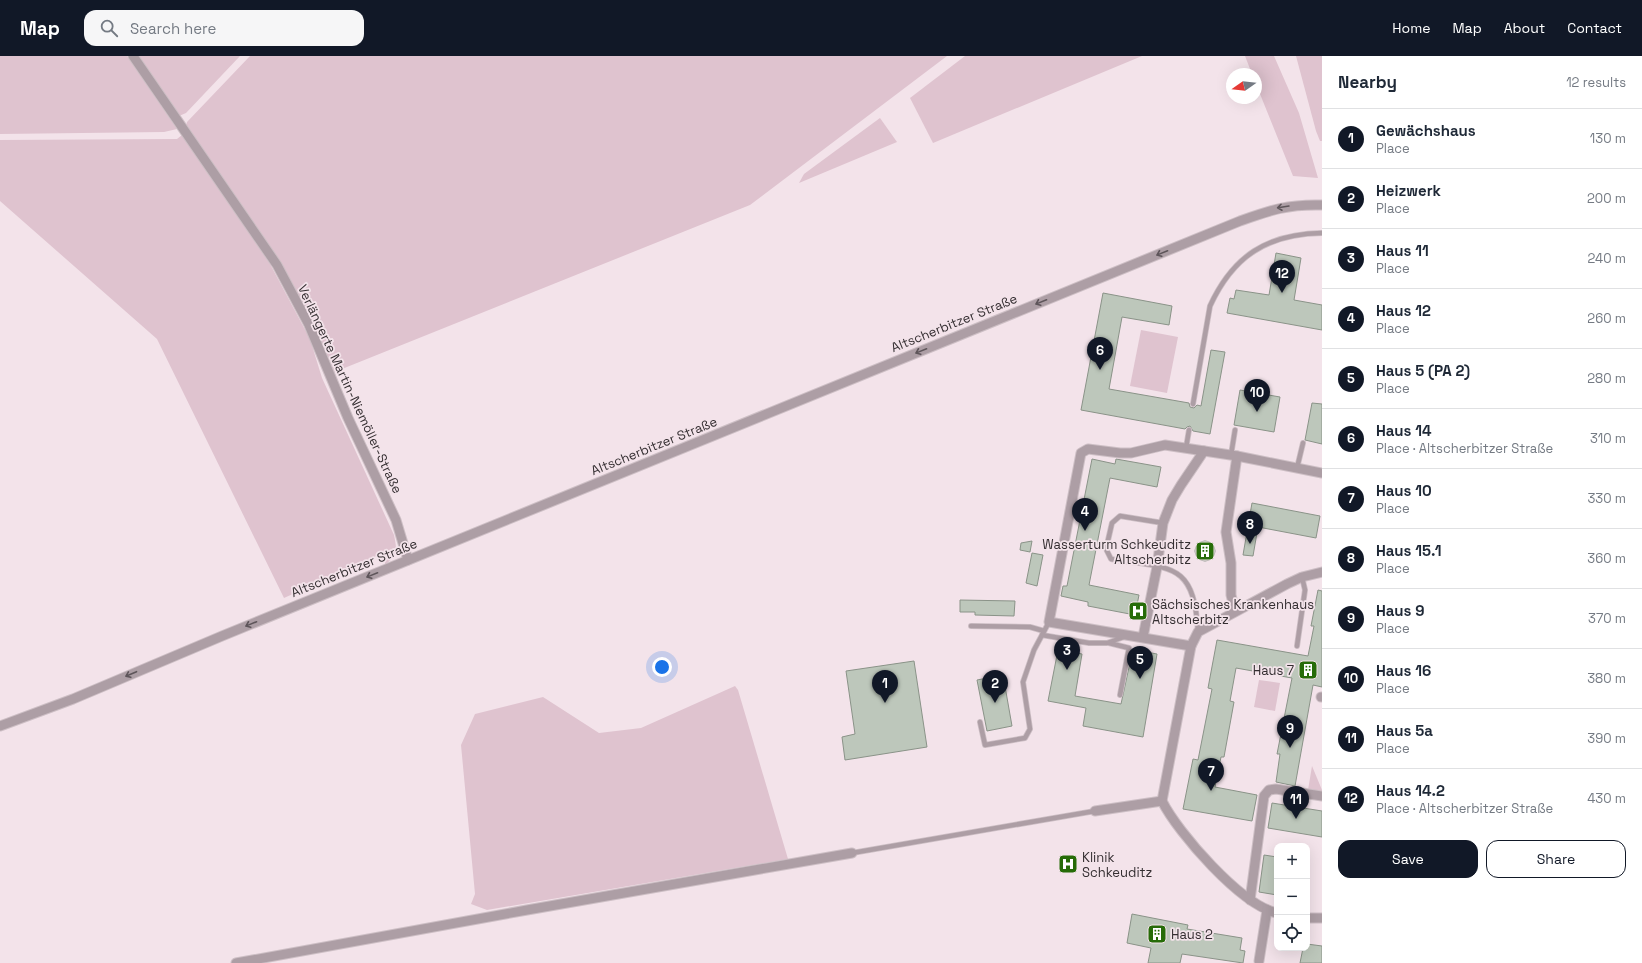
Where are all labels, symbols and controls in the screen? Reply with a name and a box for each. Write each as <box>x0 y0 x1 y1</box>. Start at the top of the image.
search box <box>84 10 364 46</box>
text: Map <box>20 16 60 41</box>
icon: search <box>98 17 120 39</box>
text: Search here <box>130 19 216 38</box>
text: Home <box>1392 19 1430 37</box>
text: Map <box>1452 19 1482 37</box>
text: About <box>1504 19 1545 37</box>
text: Contact <box>1567 19 1622 37</box>
north arrow <box>1226 68 1262 104</box>
text: Nearby <box>1338 71 1397 93</box>
text: 12 results <box>1566 74 1626 91</box>
text: Gewächshaus <box>1376 121 1476 140</box>
text: 1 <box>1348 130 1354 147</box>
text: 130 m <box>1590 130 1626 147</box>
text: Place <box>1376 140 1410 157</box>
text: Heizwerk <box>1376 181 1441 200</box>
text: 2 <box>1347 190 1355 207</box>
text: 200 m <box>1587 190 1626 207</box>
text: Place <box>1376 200 1410 217</box>
one-way arrow <box>1277 203 1290 211</box>
text: Haus 11 <box>1376 241 1429 260</box>
one-way arrow <box>1156 249 1168 257</box>
text: 3 <box>1347 250 1355 267</box>
text: 240 m <box>1588 250 1626 267</box>
pin: 12 <box>1269 260 1295 293</box>
text: Place <box>1376 260 1410 277</box>
street label: Verlängerte Martin-Niemöller-Straße <box>294 282 406 496</box>
street label: Altscherbitzer Straße <box>888 290 1020 356</box>
one-way arrow <box>1036 298 1048 306</box>
text: Haus 12 <box>1376 301 1431 320</box>
text: 4 <box>1347 310 1355 327</box>
text: 260 m <box>1587 310 1626 327</box>
text: Place <box>1376 320 1410 337</box>
pin: 6 <box>1087 337 1113 370</box>
one-way arrow <box>915 347 927 355</box>
text: Haus 5 (PA 2) <box>1376 361 1470 380</box>
text: 5 <box>1347 370 1355 387</box>
text: 280 m <box>1587 370 1626 387</box>
pin: 10 <box>1244 379 1270 412</box>
text: Place <box>1376 380 1410 397</box>
street label: Altscherbitzer Straße <box>588 413 720 479</box>
text: Haus 14 <box>1376 421 1432 440</box>
text: 6 <box>1347 430 1355 447</box>
text: 310 m <box>1590 430 1626 447</box>
text: Place · Altscherbitzer Straße <box>1376 440 1553 457</box>
text: Haus 10 <box>1376 481 1432 500</box>
text: 7 <box>1347 490 1355 507</box>
text: 330 m <box>1587 490 1626 507</box>
pin: 4 <box>1072 498 1098 531</box>
text: Place <box>1376 500 1410 517</box>
pin: 8 <box>1237 511 1263 544</box>
street label: Altscherbitzer Straße <box>288 535 420 601</box>
place label: Wasserturm Schkeuditz Altscherbitz <box>1042 536 1191 568</box>
building icon: Wasserturm Schkeuditz Altscherbitz <box>1194 540 1216 562</box>
text: Haus 15.1 <box>1376 541 1441 560</box>
text: 8 <box>1347 550 1355 567</box>
text: 360 m <box>1587 550 1626 567</box>
text: Place <box>1376 560 1410 577</box>
one-way arrow <box>366 572 378 580</box>
place label: Sächsisches Krankenhaus Altscherbitz <box>1152 596 1314 628</box>
hospital icon: Sächsisches Krankenhaus Altscherbitz <box>1127 600 1149 622</box>
text: Haus 9 <box>1376 601 1424 620</box>
text: 9 <box>1347 610 1355 627</box>
text: 370 m <box>1588 610 1626 627</box>
text: Place <box>1376 620 1410 637</box>
one-way arrow <box>246 621 258 629</box>
pin: 3 <box>1054 637 1080 670</box>
pin: 5 <box>1127 646 1153 679</box>
your location <box>652 657 672 677</box>
building icon: Haus 7 <box>1297 659 1319 681</box>
text: Haus 16 <box>1376 661 1431 680</box>
place label: Haus 7 <box>1253 662 1294 679</box>
pin: 1 <box>872 670 898 703</box>
pin: 2 <box>982 670 1008 703</box>
text: 10 <box>1344 670 1358 687</box>
text: 380 m <box>1587 670 1626 687</box>
one-way arrow <box>126 671 138 678</box>
text: Place <box>1376 680 1410 697</box>
pin: 9 <box>1277 715 1303 748</box>
text: Haus 5a <box>1376 721 1433 740</box>
text: 11 <box>1345 730 1357 747</box>
text: 390 m <box>1587 730 1626 747</box>
text: Place <box>1376 740 1410 757</box>
pin: 7 <box>1198 758 1224 791</box>
text: Haus 14.2 <box>1376 781 1445 800</box>
pin: 11 <box>1283 786 1309 819</box>
text: 12 <box>1344 790 1358 807</box>
text: 430 m <box>1587 790 1626 807</box>
text: Place · Altscherbitzer Straße <box>1376 800 1553 817</box>
button: Save <box>1338 840 1478 878</box>
button: Share <box>1486 840 1626 878</box>
map controls <box>1274 843 1310 951</box>
button: + <box>1274 843 1310 879</box>
place label: Klinik Schkeuditz <box>1082 849 1153 881</box>
hospital icon: Klinik Schkeuditz <box>1057 853 1079 875</box>
button: − <box>1274 879 1310 915</box>
button: locate <box>1274 915 1310 951</box>
building icon: Haus 2 <box>1146 923 1168 945</box>
place label: Haus 2 <box>1171 926 1213 943</box>

